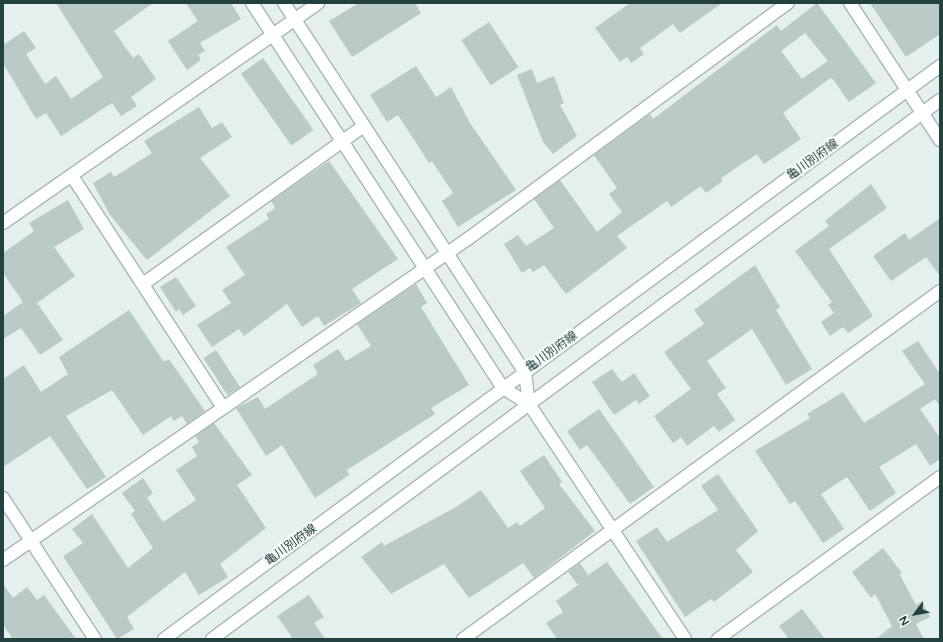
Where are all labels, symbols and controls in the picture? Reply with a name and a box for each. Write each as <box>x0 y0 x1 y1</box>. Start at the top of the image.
street label: 亀川別府線 <box>784 137 842 183</box>
street label: 亀川別府線 <box>523 329 581 375</box>
street label: 亀川別府線 <box>262 522 320 568</box>
north arrow <box>895 594 935 634</box>
text: N <box>897 613 912 628</box>

